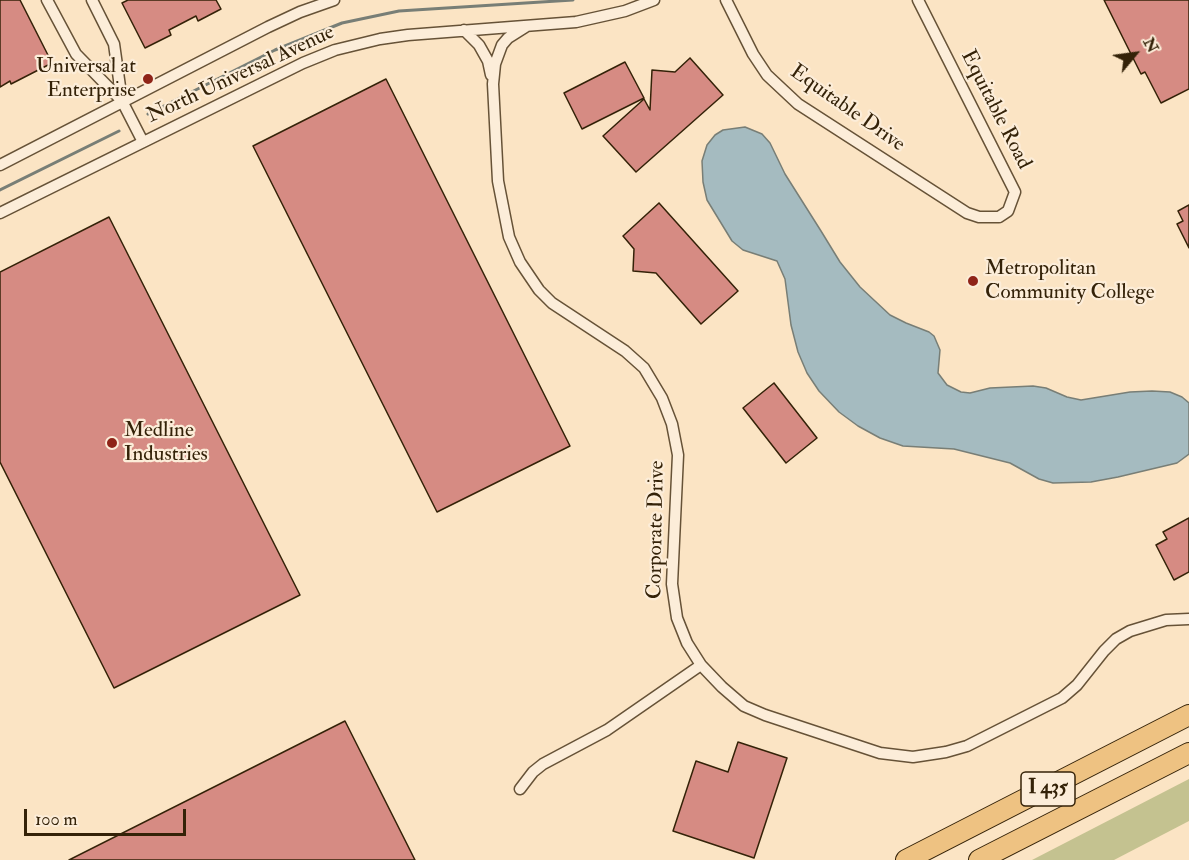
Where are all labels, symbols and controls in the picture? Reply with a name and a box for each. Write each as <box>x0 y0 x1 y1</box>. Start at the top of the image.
street label: North Universal Avenue <box>143 21 339 129</box>
north arrow <box>1105 24 1165 84</box>
text: N <box>1139 34 1163 56</box>
street label: Equitable Road <box>954 46 1036 174</box>
place label: Universal at Enterprise <box>36 54 136 104</box>
street label: Equitable Drive <box>785 60 909 158</box>
marker: Universal at Enterprise <box>141 72 155 86</box>
place label: Metropolitan Community College <box>985 256 1154 306</box>
marker: Metropolitan Community College <box>966 274 980 288</box>
place label: Medline Industries <box>124 418 208 468</box>
marker: Medline Industries <box>105 436 119 450</box>
street label: Corporate Drive <box>643 460 671 600</box>
road number: I 435 <box>1021 772 1075 806</box>
scale bar <box>27 797 189 835</box>
text: 100 m <box>35 808 78 831</box>

